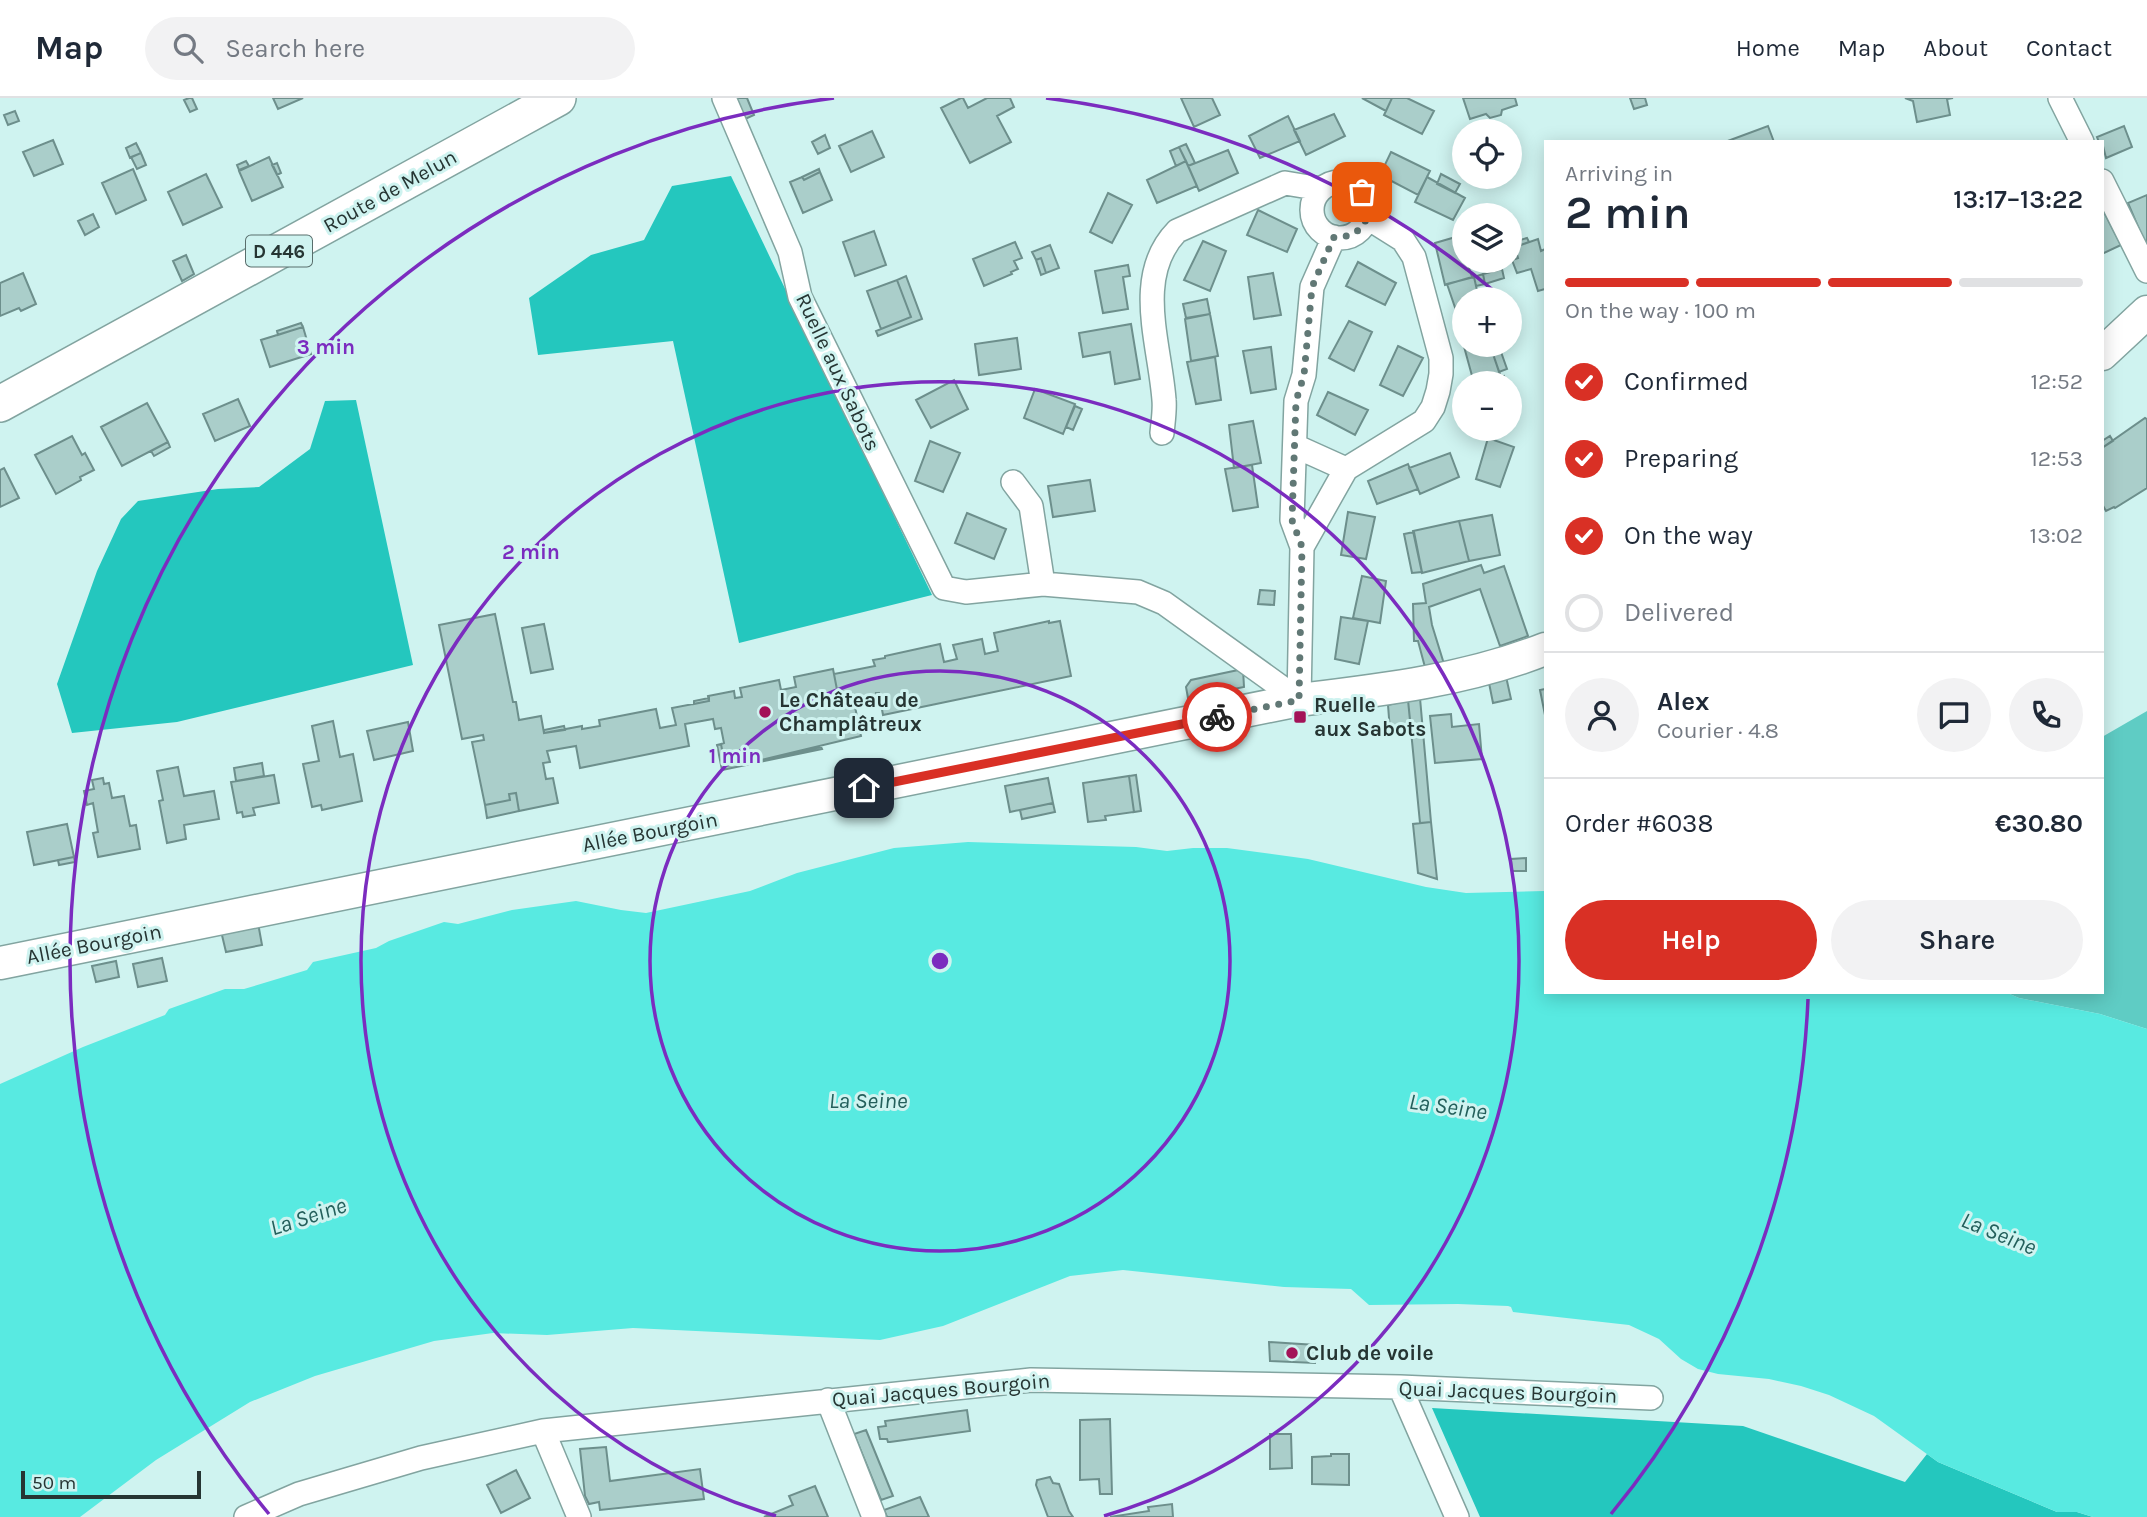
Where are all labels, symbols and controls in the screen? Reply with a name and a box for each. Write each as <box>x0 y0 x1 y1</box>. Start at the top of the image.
search box <box>145 17 635 80</box>
text: Map <box>35 29 103 67</box>
icon: search <box>169 29 207 67</box>
text: Search here <box>225 33 365 64</box>
text: Home <box>1736 34 1800 62</box>
text: Map <box>1838 34 1885 62</box>
text: About <box>1923 34 1988 62</box>
text: Contact <box>2026 34 2112 62</box>
map controls <box>1452 119 1522 441</box>
button: locate <box>1452 119 1522 189</box>
street label: Route de Melun <box>319 144 461 238</box>
text: Arriving in <box>1565 160 1673 187</box>
pin <box>1332 162 1392 222</box>
icon: bag <box>1343 173 1381 211</box>
text: 13:17–13:22 <box>1953 184 2083 215</box>
text: 2 min <box>1565 186 1691 240</box>
button: layers <box>1452 203 1522 273</box>
road number: D 446 <box>246 236 312 266</box>
button: + <box>1452 287 1522 357</box>
street label: Ruelle aux Sabots <box>791 289 885 455</box>
text: On the way · 100 m <box>1565 297 1756 324</box>
text: 3 min <box>297 335 355 359</box>
icon: check <box>1565 363 1603 401</box>
text: Confirmed <box>1624 366 1749 397</box>
text: 12:52 <box>2030 368 2083 395</box>
button: − <box>1452 371 1522 441</box>
icon: check <box>1565 440 1603 478</box>
text: Preparing <box>1624 443 1738 474</box>
text: 12:53 <box>2030 445 2083 472</box>
icon: check <box>1565 517 1603 555</box>
text: On the way <box>1624 520 1753 551</box>
text: 13:02 <box>2030 522 2083 549</box>
text: 2 min <box>502 540 560 564</box>
text: Delivered <box>1624 597 1734 628</box>
button: person <box>1565 678 1639 752</box>
button: chat <box>1917 678 1991 752</box>
button: phone <box>2009 678 2083 752</box>
courier <box>1182 682 1252 752</box>
text: Alex <box>1657 686 1709 717</box>
place label: Le Château de Champlâtreux <box>779 688 922 736</box>
place label: Ruelle aux Sabots <box>1314 693 1426 741</box>
icon: bike <box>1198 698 1236 736</box>
marker: Le Château de Champlâtreux <box>757 704 773 720</box>
marker: Ruelle aux Sabots <box>1292 709 1308 725</box>
text: Courier · 4.8 <box>1657 717 1779 744</box>
text: 1 min <box>709 744 761 768</box>
pin <box>834 758 894 818</box>
icon: home <box>845 769 883 807</box>
street label: Allée Bourgoin <box>580 807 720 857</box>
text: Order #6038 <box>1565 808 1713 839</box>
text: €30.80 <box>1995 808 2083 839</box>
button: Help <box>1565 900 1817 980</box>
button: Share <box>1831 900 2083 980</box>
street label: Allée Bourgoin <box>24 919 164 969</box>
centre of rings <box>928 949 952 973</box>
water label: La Seine <box>829 1087 908 1114</box>
water label: La Seine <box>1407 1088 1489 1125</box>
water label: La Seine <box>267 1191 350 1241</box>
water label: La Seine <box>1957 1206 2041 1261</box>
place label: Club de voile <box>1306 1341 1434 1365</box>
marker: Club de voile <box>1284 1345 1300 1361</box>
street label: Quai Jacques Bourgoin <box>831 1369 1051 1411</box>
street label: Quai Jacques Bourgoin <box>1398 1376 1618 1408</box>
scale bar <box>21 1468 201 1500</box>
text: 50 m <box>32 1472 76 1494</box>

